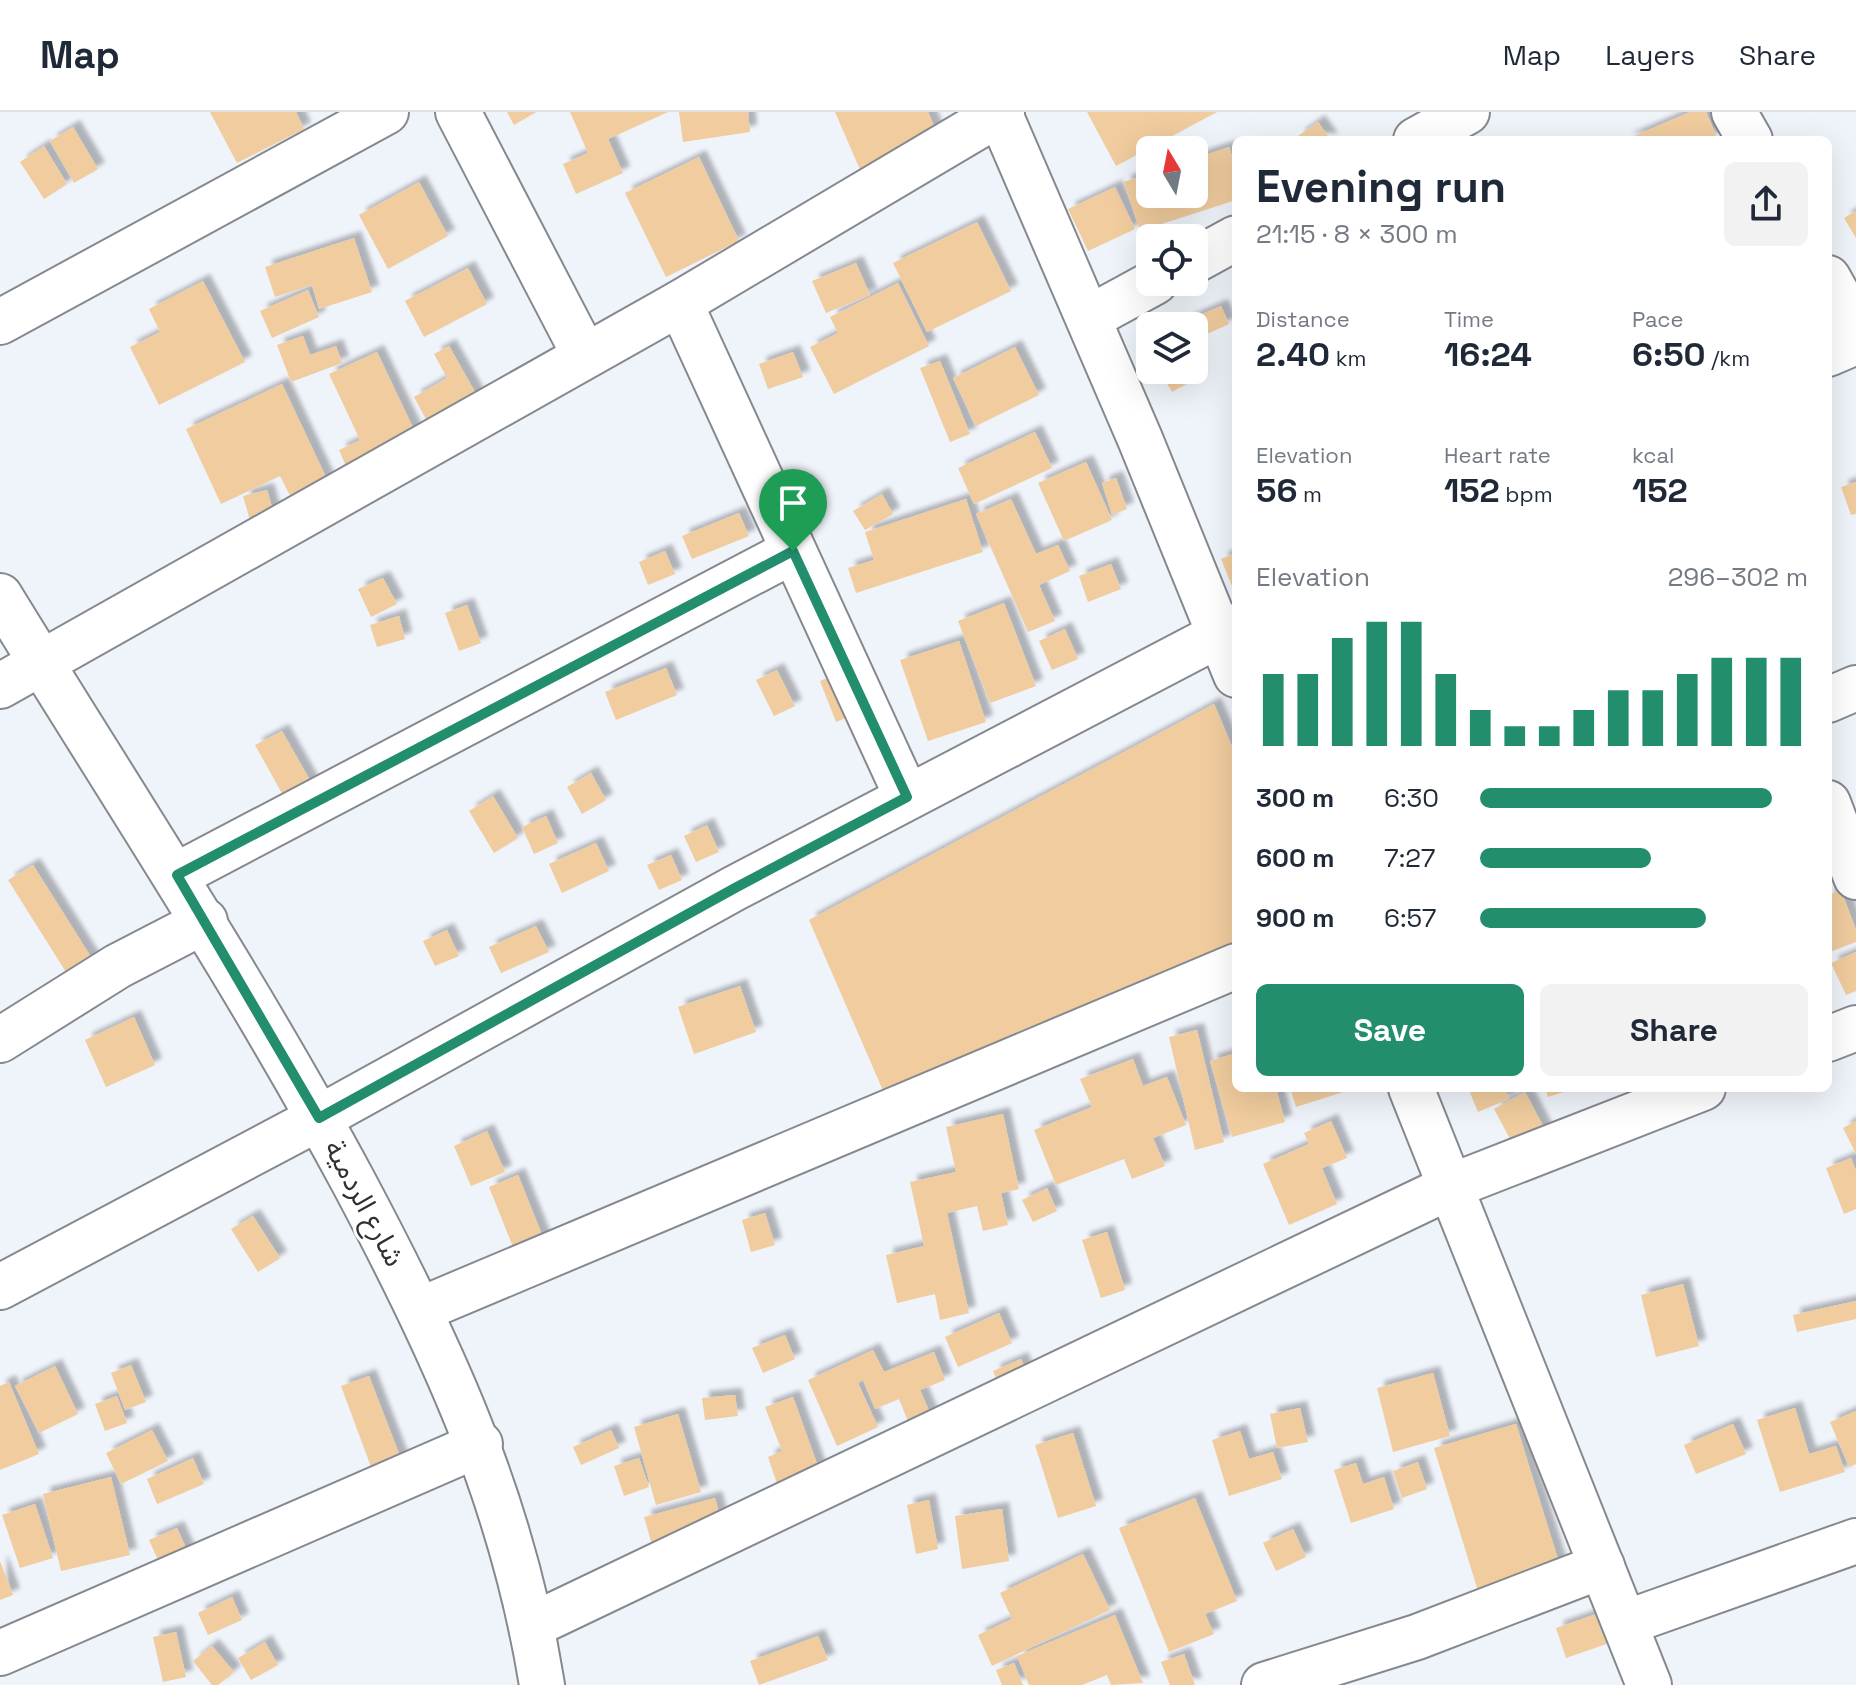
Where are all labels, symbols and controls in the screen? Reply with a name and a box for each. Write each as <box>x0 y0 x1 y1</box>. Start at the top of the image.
text: Map <box>40 31 120 79</box>
text: Map <box>1503 37 1561 73</box>
text: Layers <box>1605 37 1695 73</box>
text: Share <box>1739 37 1816 73</box>
north arrow <box>1136 136 1208 208</box>
map controls <box>1136 136 1208 384</box>
text: Evening run <box>1256 159 1506 215</box>
button: share <box>1724 162 1808 246</box>
text: 21:15 · 8 × 300 m <box>1256 217 1458 251</box>
button: locate <box>1136 224 1208 296</box>
text: Distance <box>1256 305 1350 333</box>
text: Time <box>1444 305 1494 333</box>
text: Pace <box>1632 305 1684 333</box>
button: layers <box>1136 312 1208 384</box>
text: 2.40 <box>1256 333 1330 376</box>
text: 16:24 <box>1444 333 1532 376</box>
text: 6:50 <box>1632 333 1706 376</box>
text: km <box>1330 344 1366 372</box>
text: /km <box>1706 344 1750 372</box>
text: Elevation <box>1256 441 1352 469</box>
text: Heart rate <box>1444 441 1551 469</box>
text: kcal <box>1632 441 1674 469</box>
pin <box>759 469 827 551</box>
text: 56 <box>1256 469 1297 512</box>
text: 152 <box>1444 469 1500 512</box>
text: 152 <box>1632 469 1688 512</box>
text: m <box>1297 480 1322 508</box>
text: bpm <box>1500 480 1553 508</box>
icon: arrive <box>771 481 815 525</box>
text: Elevation <box>1256 560 1370 594</box>
text: 296–302 m <box>1668 560 1808 594</box>
text: 300 m <box>1256 781 1334 815</box>
text: 6:30 <box>1384 781 1439 815</box>
text: 600 m <box>1256 841 1335 875</box>
text: 7:27 <box>1384 841 1435 875</box>
text: 900 m <box>1256 901 1335 935</box>
text: 6:57 <box>1384 901 1436 935</box>
button: Save <box>1256 984 1524 1076</box>
button: Share <box>1540 984 1808 1076</box>
street label: شارع الردمية <box>314 1134 413 1274</box>

